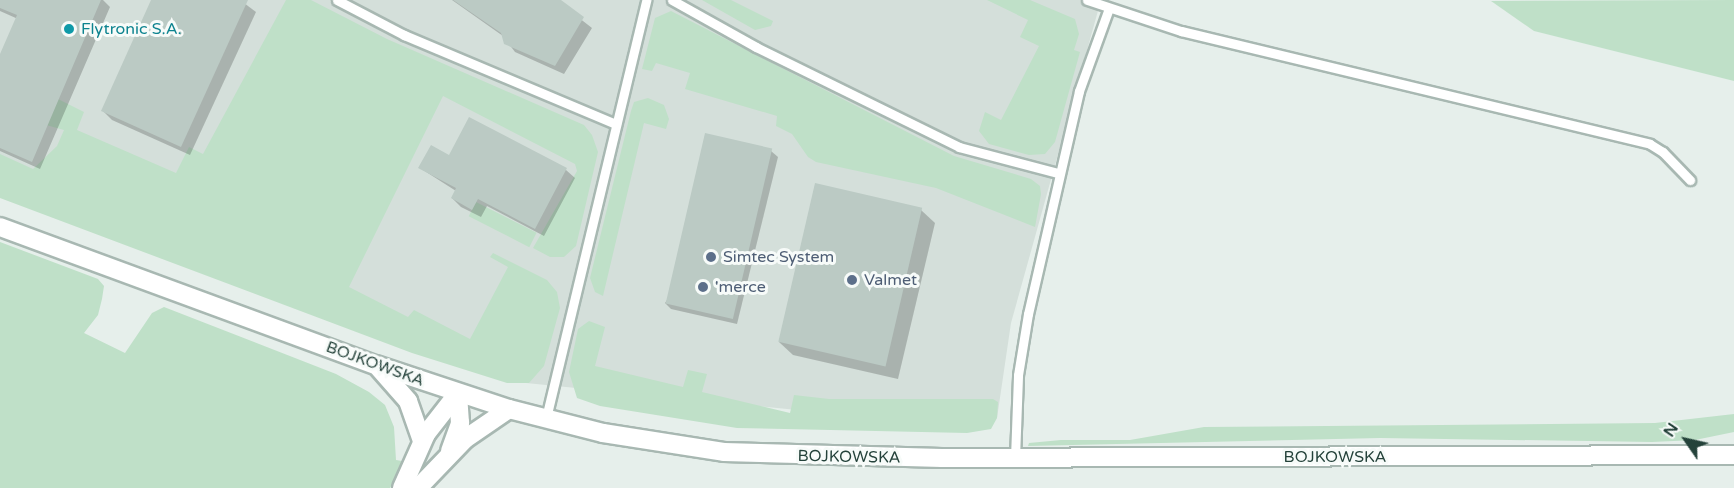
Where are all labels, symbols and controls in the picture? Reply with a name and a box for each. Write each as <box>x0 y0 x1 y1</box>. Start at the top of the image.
place label: Flytronic S.A. <box>81 19 182 39</box>
marker: Flytronic S.A. <box>62 22 76 36</box>
place label: Simtec System <box>723 247 834 267</box>
marker: Simtec System <box>704 250 718 264</box>
place label: Valmet <box>864 270 917 290</box>
marker: Valmet <box>845 273 859 287</box>
place label: 'merce <box>715 277 766 297</box>
marker: 'merce <box>696 280 710 294</box>
street label: BOJKOWSKA <box>323 337 427 391</box>
north arrow <box>1656 410 1716 470</box>
text: N <box>1659 419 1683 441</box>
street label: BOJKOWSKA <box>797 447 901 467</box>
street label: BOJKOWSKA <box>1284 447 1386 467</box>

